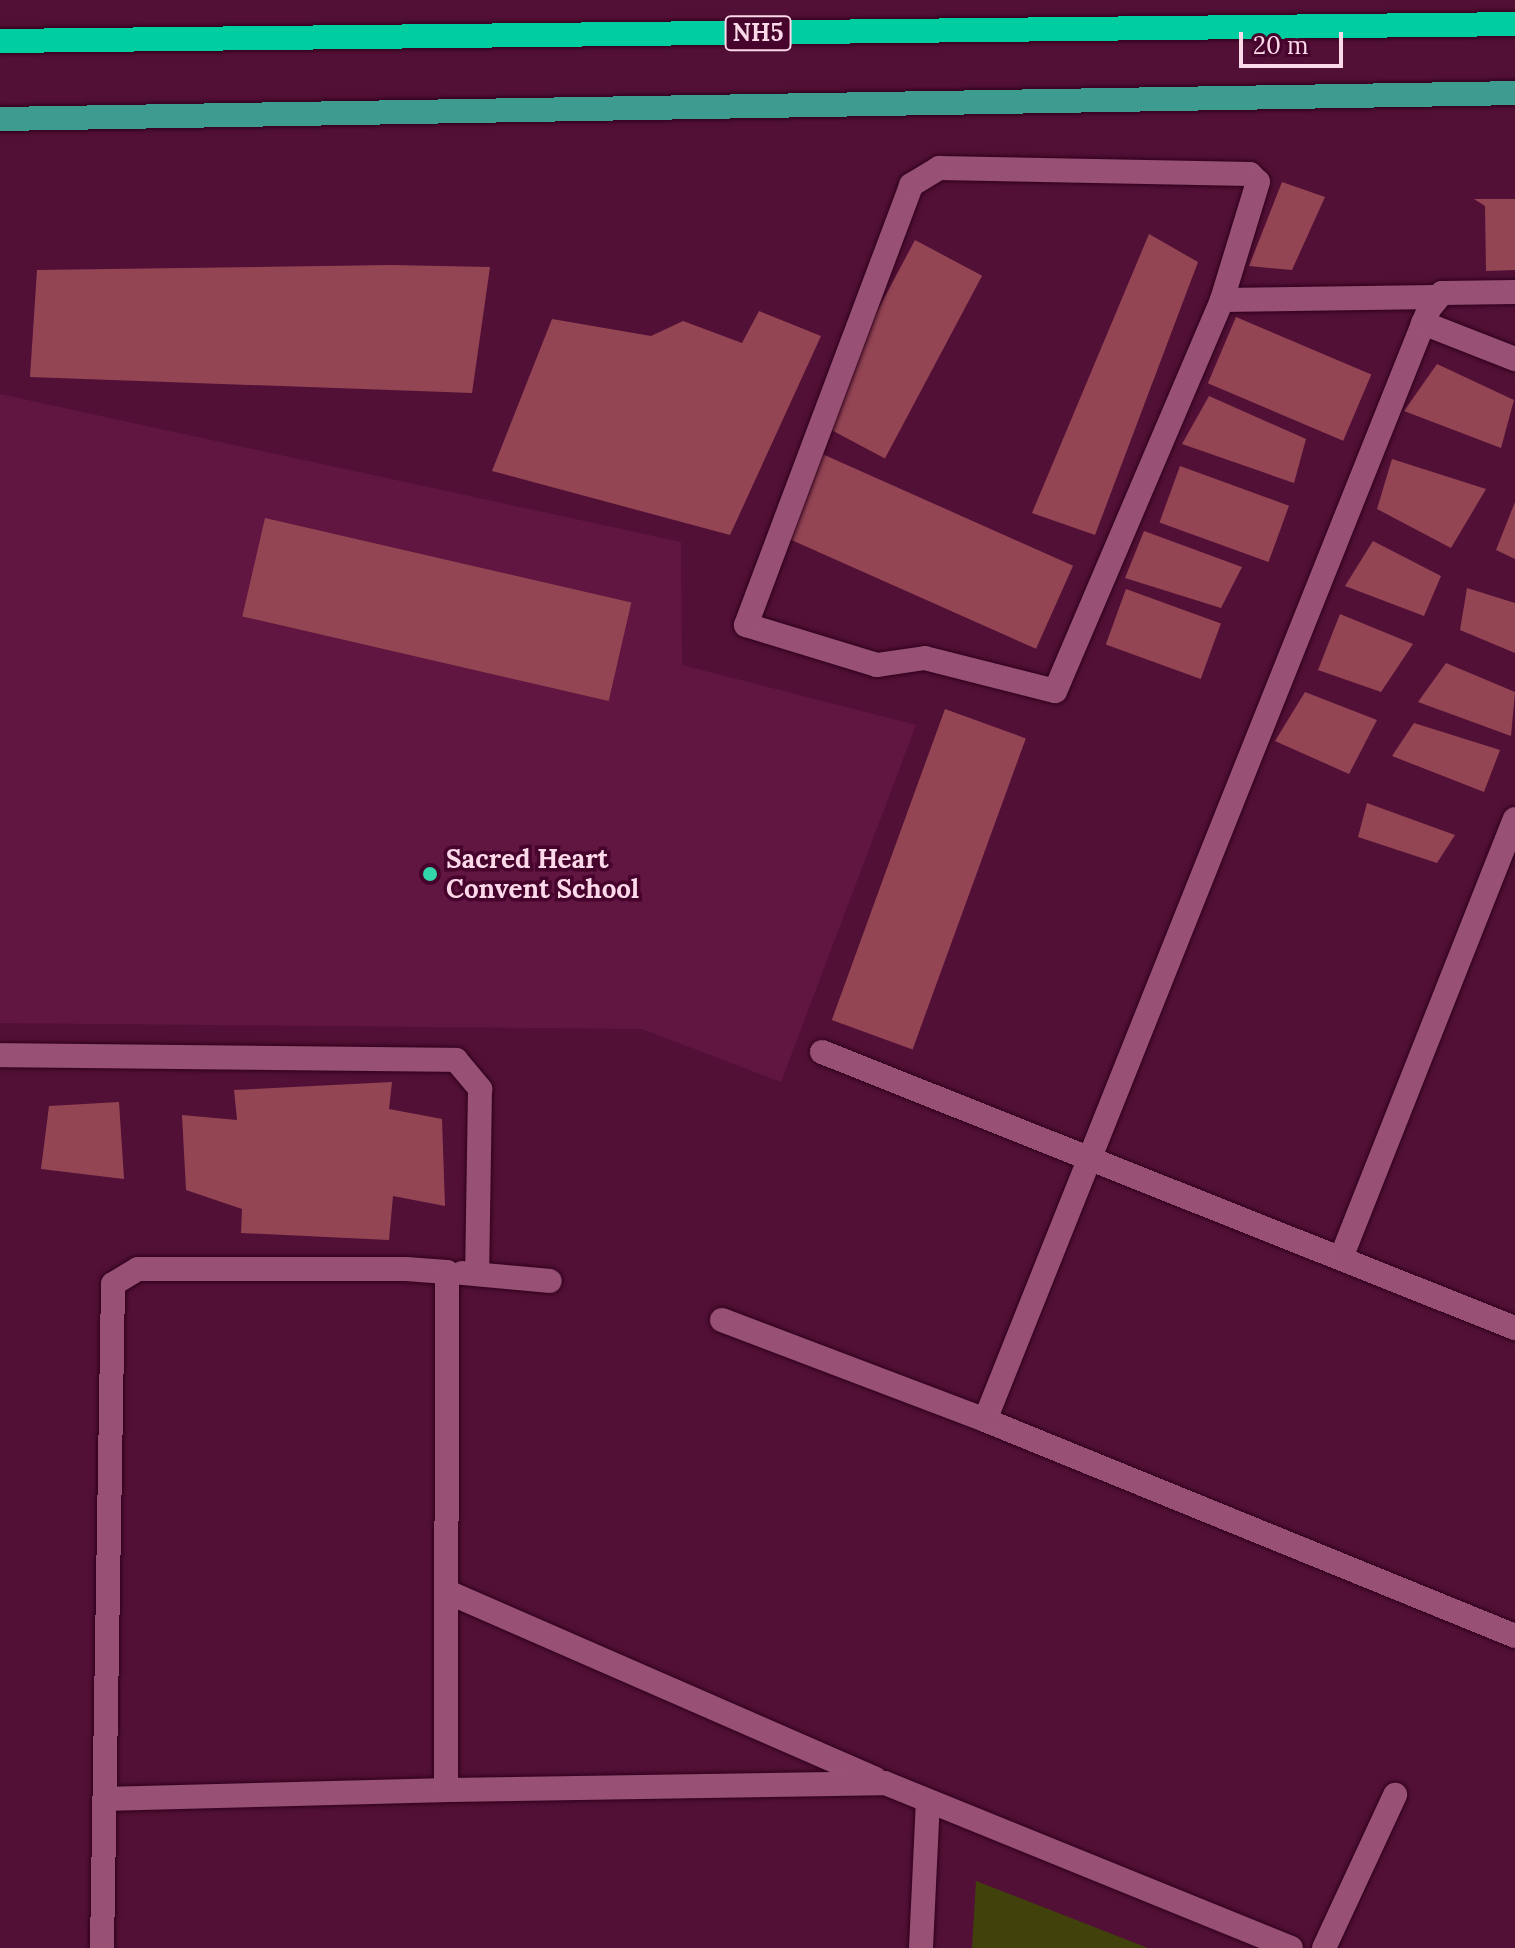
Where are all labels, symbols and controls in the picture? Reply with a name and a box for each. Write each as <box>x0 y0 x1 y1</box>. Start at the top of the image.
road number: NH5 <box>724 13 792 53</box>
scale bar <box>1243 16 1347 66</box>
text: 20 m <box>1253 30 1309 61</box>
place label: Sacred Heart Convent School <box>446 843 639 904</box>
marker: Sacred Heart Convent School <box>421 865 439 883</box>

